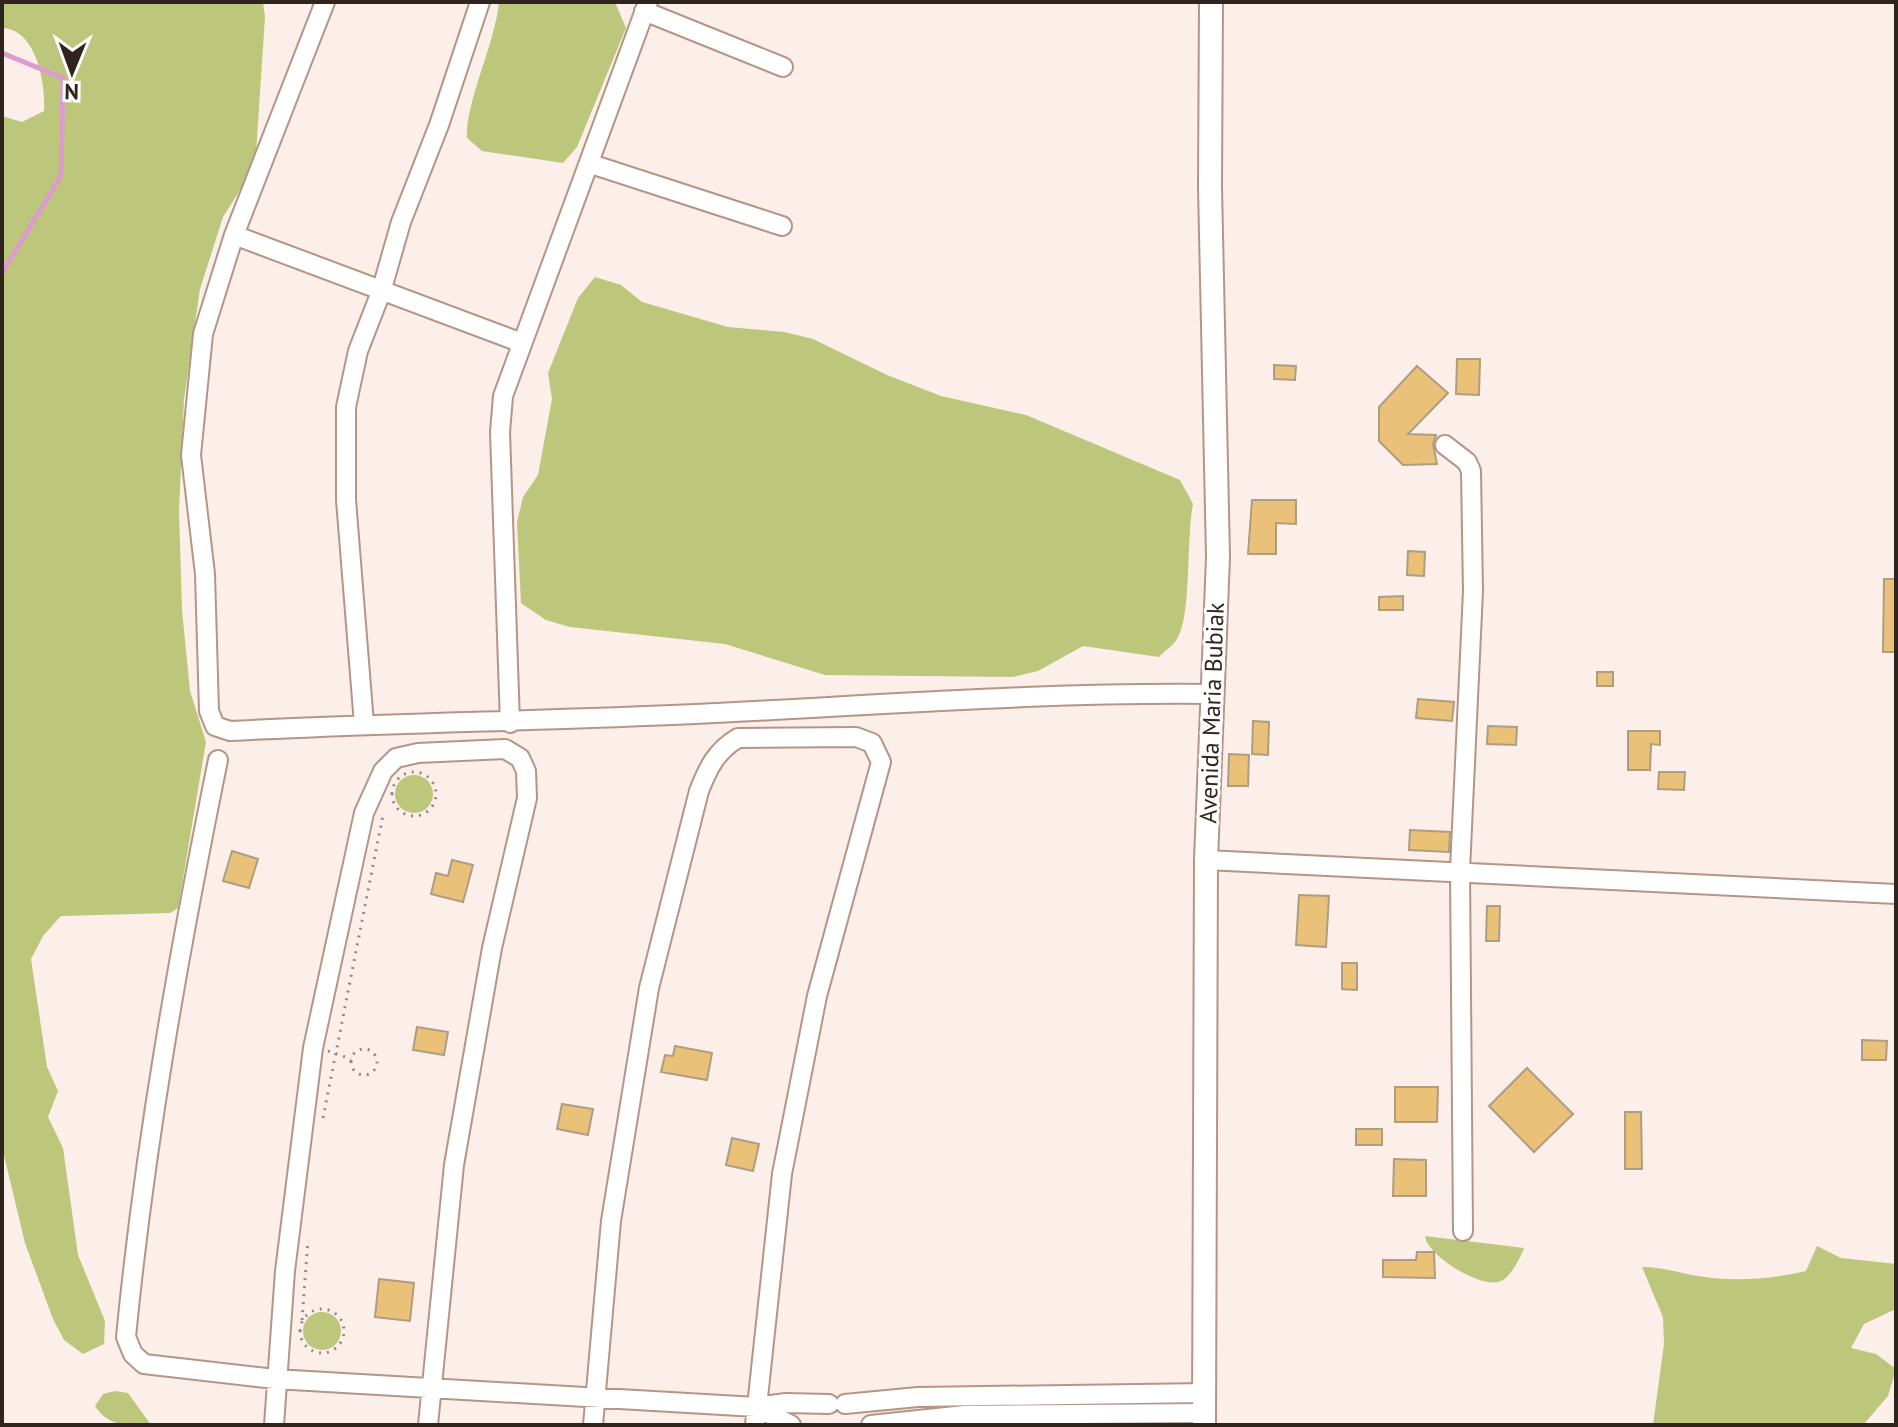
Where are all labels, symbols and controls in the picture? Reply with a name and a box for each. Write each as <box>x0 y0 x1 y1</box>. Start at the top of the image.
north arrow <box>32 32 112 112</box>
text: N <box>64 78 79 106</box>
street label: Avenida Maria Bubiak <box>1192 601 1231 824</box>

